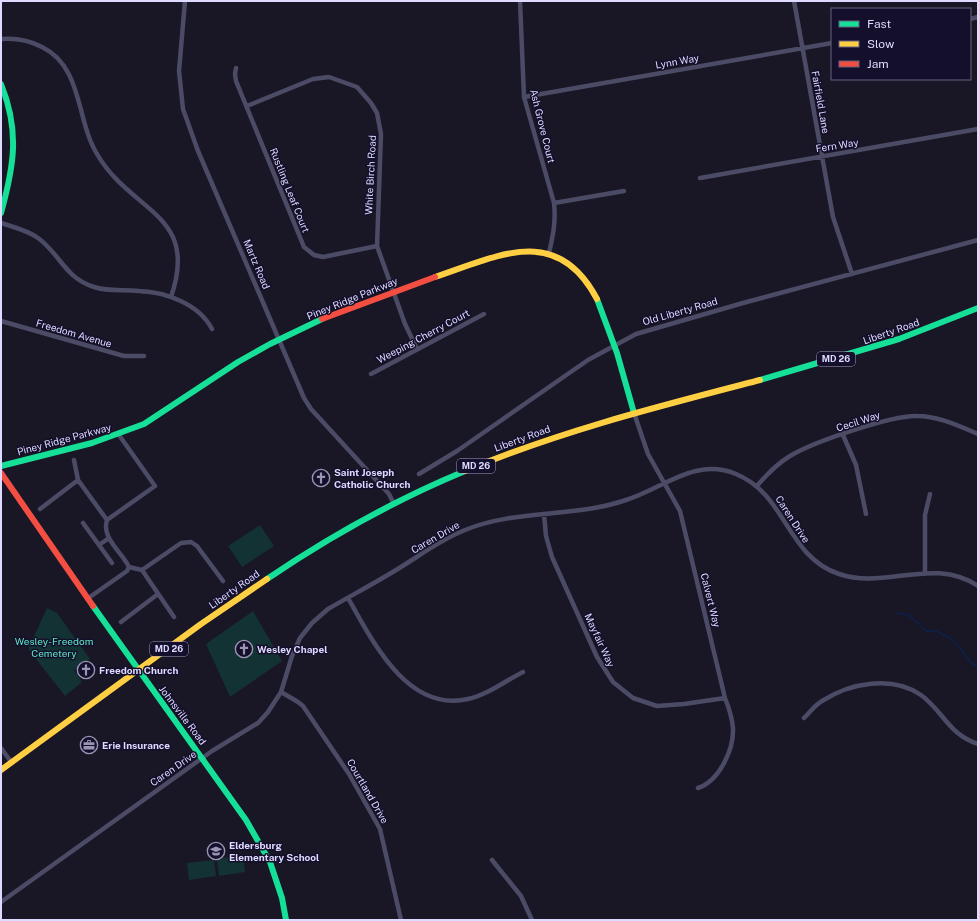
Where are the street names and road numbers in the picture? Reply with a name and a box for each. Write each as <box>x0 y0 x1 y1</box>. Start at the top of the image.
street label: Lynn Way <box>654 51 700 71</box>
street label: Fairfield Lane <box>810 70 832 135</box>
street label: Ash Grove Court <box>528 88 558 164</box>
street label: White Birch Road <box>362 135 378 215</box>
street label: Fern Way <box>815 136 860 154</box>
street label: Rustling Leaf Court <box>268 146 313 234</box>
street label: Martz Road <box>241 237 273 291</box>
street label: Piney Ridge Parkway <box>305 274 400 322</box>
street label: Old Liberty Road <box>641 295 719 327</box>
street label: Weeping Cherry Court <box>375 306 472 366</box>
street label: Freedom Avenue <box>35 316 114 350</box>
street label: Liberty Road <box>861 316 921 346</box>
road number: MD 26 <box>817 352 855 366</box>
street label: Cecil Way <box>835 408 882 434</box>
street label: Piney Ridge Parkway <box>16 420 113 457</box>
street label: Liberty Road <box>492 422 552 454</box>
road number: MD 26 <box>457 459 495 473</box>
street label: Caren Drive <box>773 493 813 545</box>
street label: Caren Drive <box>409 518 462 556</box>
street label: Liberty Road <box>206 567 262 611</box>
street label: Calvert Way <box>698 572 724 629</box>
street label: Mayfair Way <box>582 611 618 669</box>
road number: MD 26 <box>150 642 188 656</box>
street label: Johnsville Road <box>157 683 209 747</box>
street label: Caren Drive <box>147 747 199 788</box>
street label: Courtland Drive <box>345 757 392 826</box>

